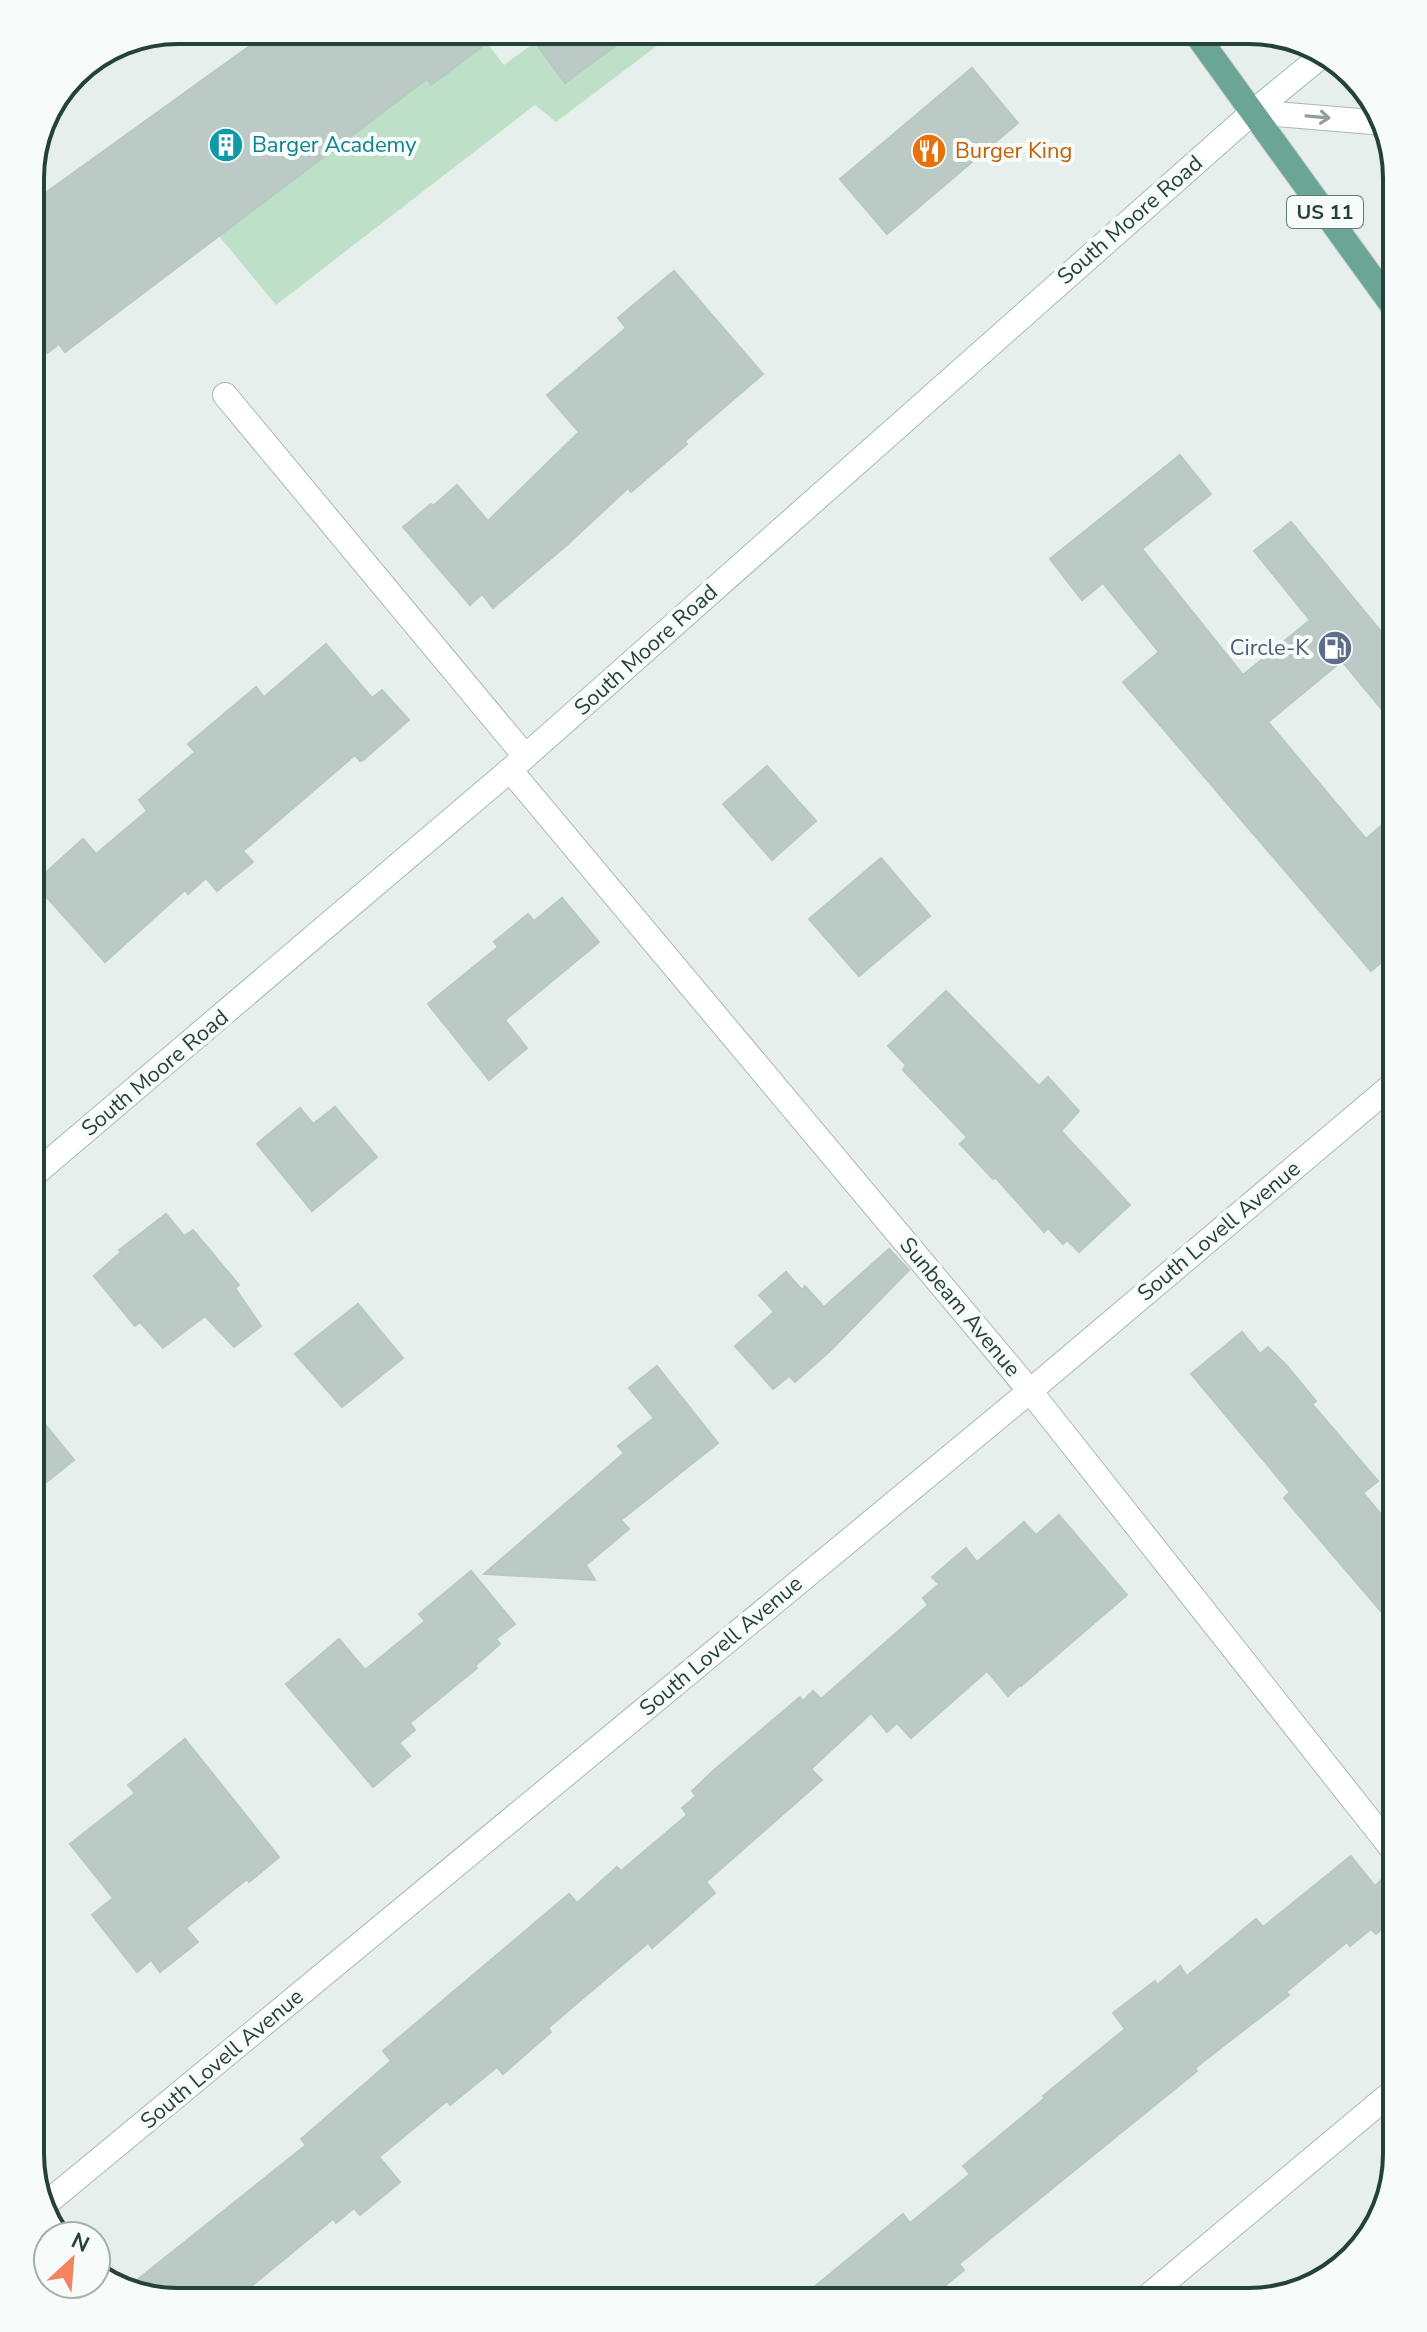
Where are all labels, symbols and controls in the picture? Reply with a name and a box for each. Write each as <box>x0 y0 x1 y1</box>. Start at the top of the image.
one-way arrow <box>1305 110 1331 125</box>
building icon: Barger Academy <box>207 126 245 164</box>
place label: Barger Academy <box>252 130 417 160</box>
restaurant icon: Burger King <box>910 132 948 170</box>
place label: Burger King <box>955 136 1072 166</box>
street label: South Moore Road <box>1051 148 1209 292</box>
road number: US 11 <box>1287 196 1363 228</box>
street label: South Moore Road <box>568 577 724 723</box>
fuel station icon: Circle-K <box>1316 629 1354 667</box>
place label: Circle-K <box>1230 633 1310 663</box>
street label: South Moore Road <box>75 1003 235 1143</box>
street label: South Lovell Avenue <box>1131 1154 1307 1308</box>
street label: Sunbeam Avenue <box>893 1231 1027 1383</box>
street label: South Lovell Avenue <box>633 1569 809 1723</box>
street label: South Lovell Avenue <box>134 1982 310 2136</box>
north arrow <box>32 2220 112 2300</box>
text: N <box>66 2226 94 2260</box>

